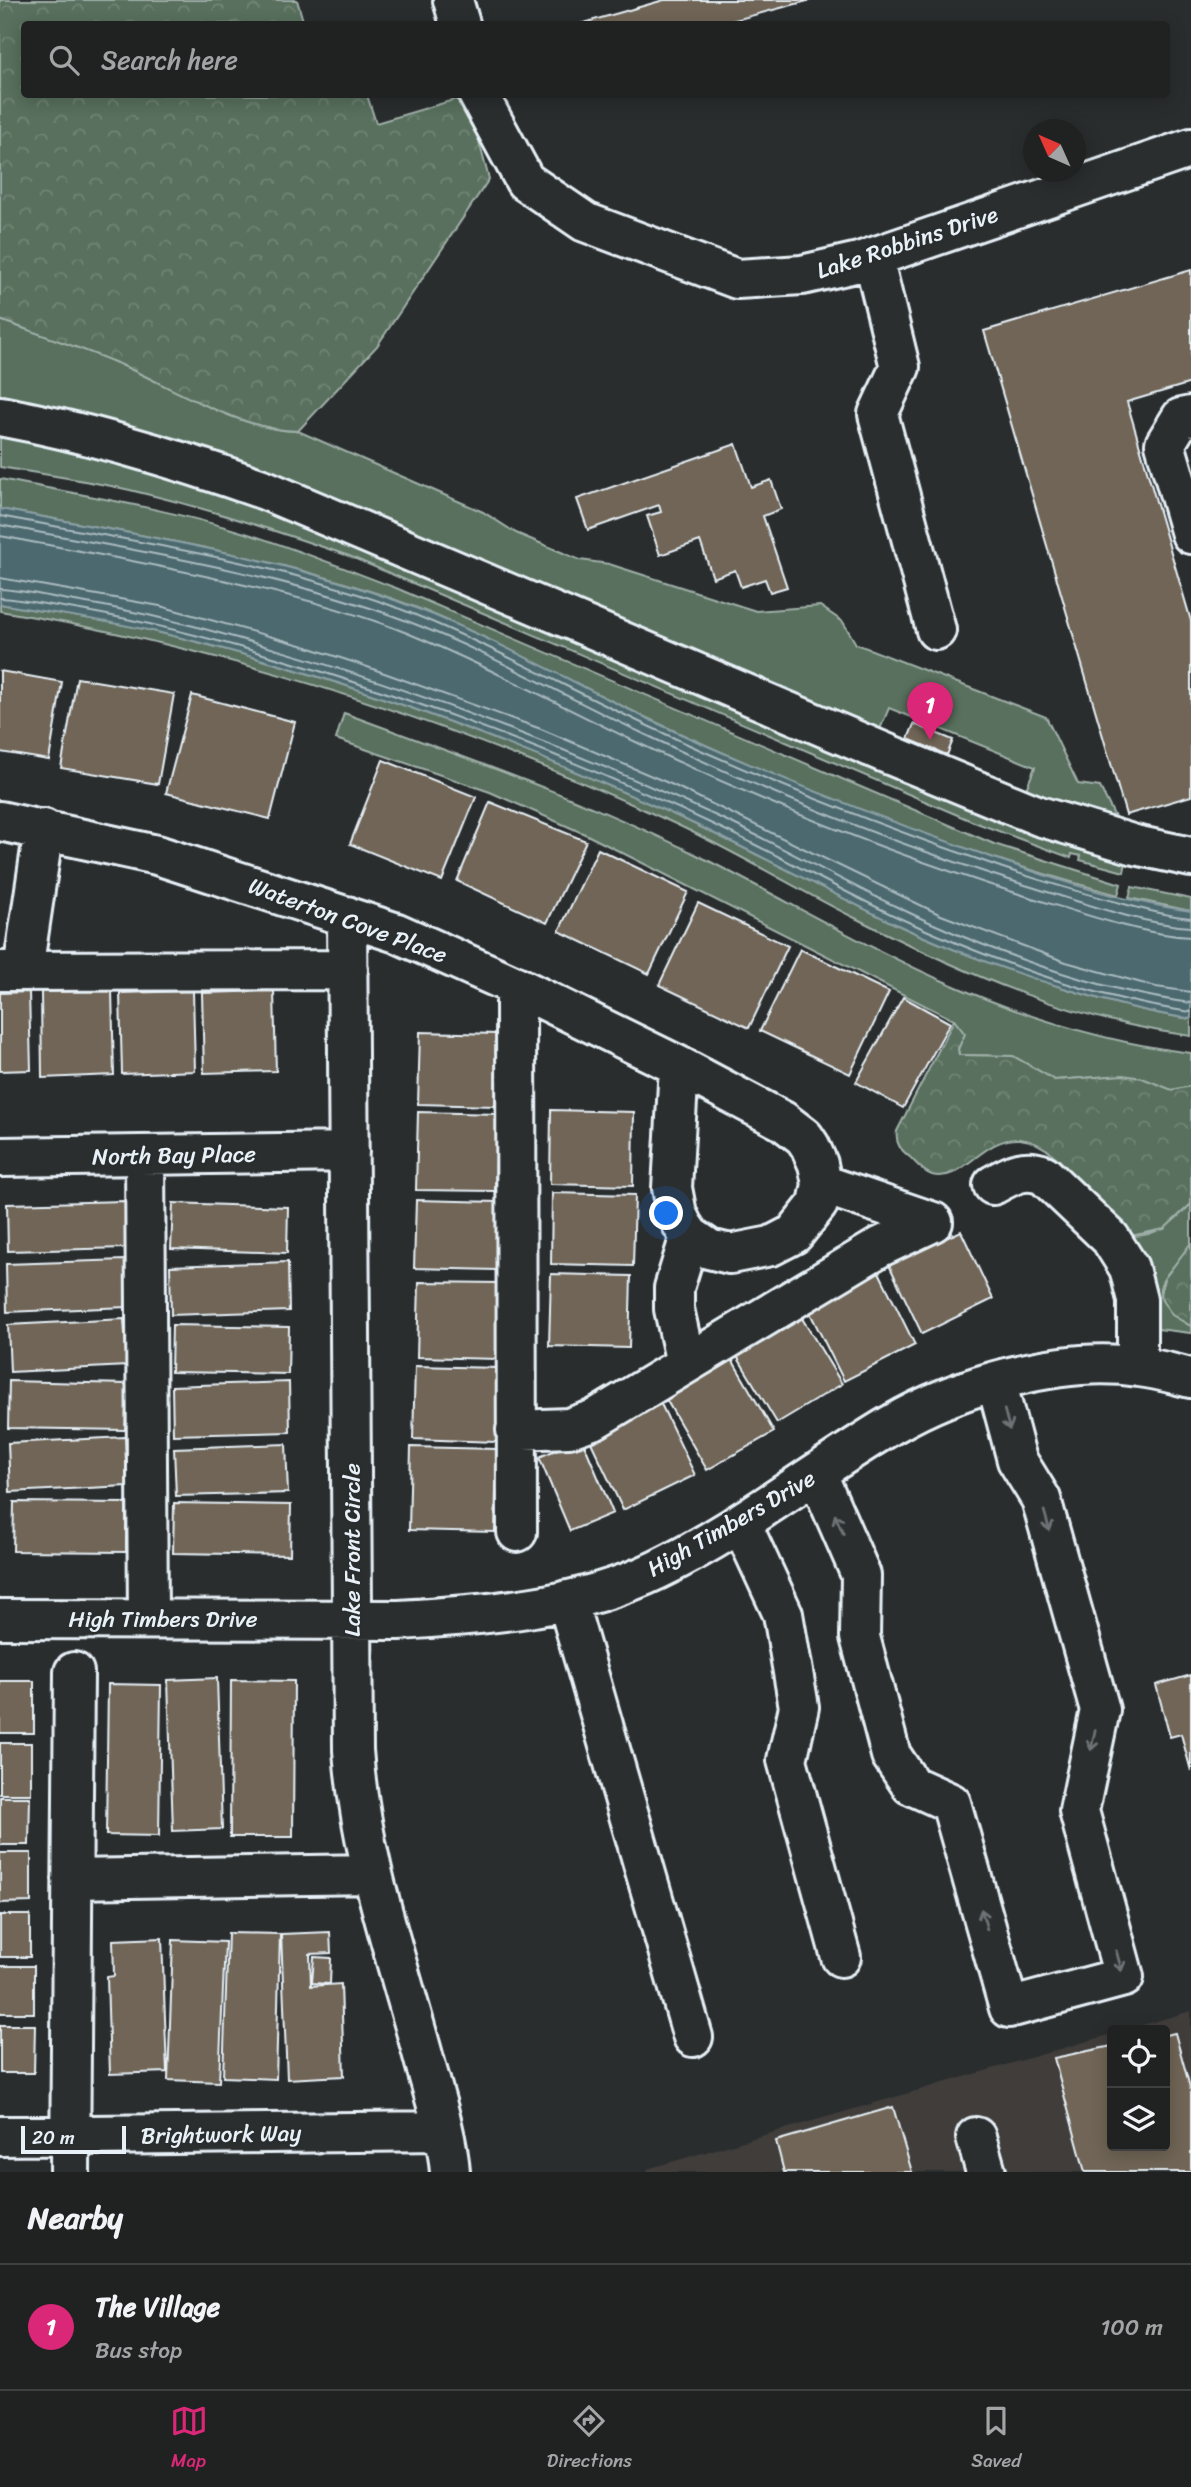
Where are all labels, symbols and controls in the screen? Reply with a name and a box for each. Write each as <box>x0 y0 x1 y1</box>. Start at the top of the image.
search box <box>21 21 1170 98</box>
text: Search here <box>101 37 238 83</box>
icon: search <box>45 41 83 79</box>
north arrow <box>1023 119 1086 182</box>
street label: Lake Robbins Drive <box>811 194 1003 291</box>
pin: 1 <box>907 682 953 740</box>
street label: Waterton Cove Place <box>243 865 453 976</box>
street label: North Bay Place <box>92 1134 256 1177</box>
your location <box>649 1196 683 1230</box>
one-way arrow <box>1001 1409 1014 1431</box>
street label: High Timbers Drive <box>639 1458 824 1588</box>
street label: Lake Front Circle <box>332 1463 373 1637</box>
one-way arrow <box>1042 1510 1055 1532</box>
one-way arrow <box>832 1514 845 1535</box>
street label: High Timbers Drive <box>68 1599 258 1640</box>
one-way arrow <box>1086 1728 1100 1751</box>
one-way arrow <box>977 1909 990 1931</box>
one-way arrow <box>1114 1950 1127 1972</box>
map controls <box>1107 2025 1170 2151</box>
button: locate <box>1107 2025 1170 2088</box>
button: layers <box>1107 2088 1170 2151</box>
street label: Brightwork Way <box>140 2113 302 2156</box>
text: 20 m <box>32 2121 75 2154</box>
scale bar <box>21 2123 126 2155</box>
text: Nearby <box>28 2191 123 2245</box>
text: The Village <box>95 2284 220 2330</box>
text: 1 <box>46 2307 56 2348</box>
text: 100 m <box>1100 2307 1163 2348</box>
text: Bus stop <box>95 2330 182 2371</box>
tab: Map <box>170 2402 208 2477</box>
tab: Directions <box>547 2402 632 2477</box>
tab: Saved <box>971 2402 1021 2477</box>

